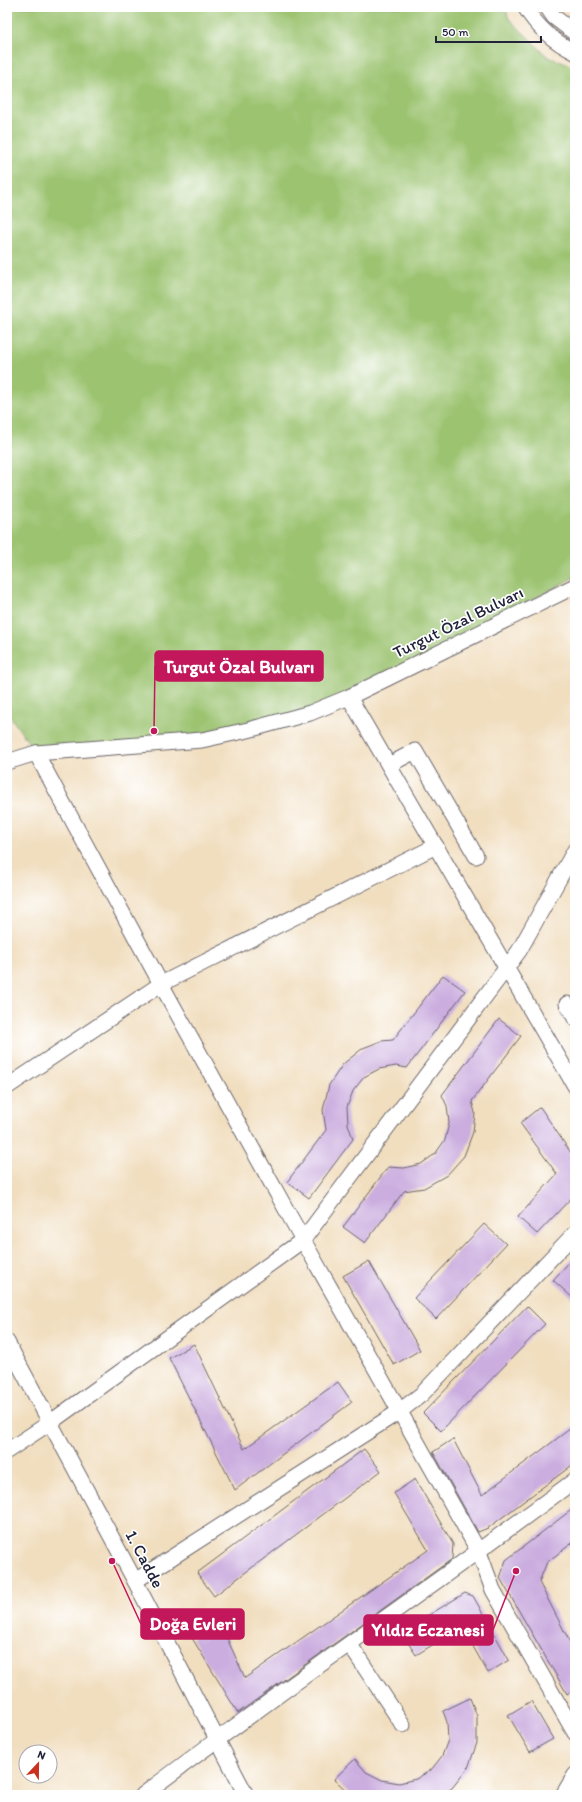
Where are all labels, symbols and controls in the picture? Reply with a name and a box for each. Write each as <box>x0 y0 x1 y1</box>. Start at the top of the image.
scale bar <box>436 18 541 44</box>
text: 50 m <box>442 25 468 39</box>
street label: Turgut Özal Bulvarı <box>390 582 526 662</box>
callout: Turgut Özal Bulvarı <box>155 651 323 681</box>
text: Turgut Özal Bulvarı <box>163 656 314 678</box>
street label: 1. Cadde <box>122 1527 168 1591</box>
callout: Doğa Evleri <box>141 1609 244 1639</box>
text: Doğa Evleri <box>150 1613 236 1635</box>
callout: Yıldız Eczanesi <box>364 1615 493 1645</box>
text: Yıldız Eczanesi <box>370 1619 485 1641</box>
north arrow <box>18 1744 58 1784</box>
text: N <box>36 1748 47 1763</box>

